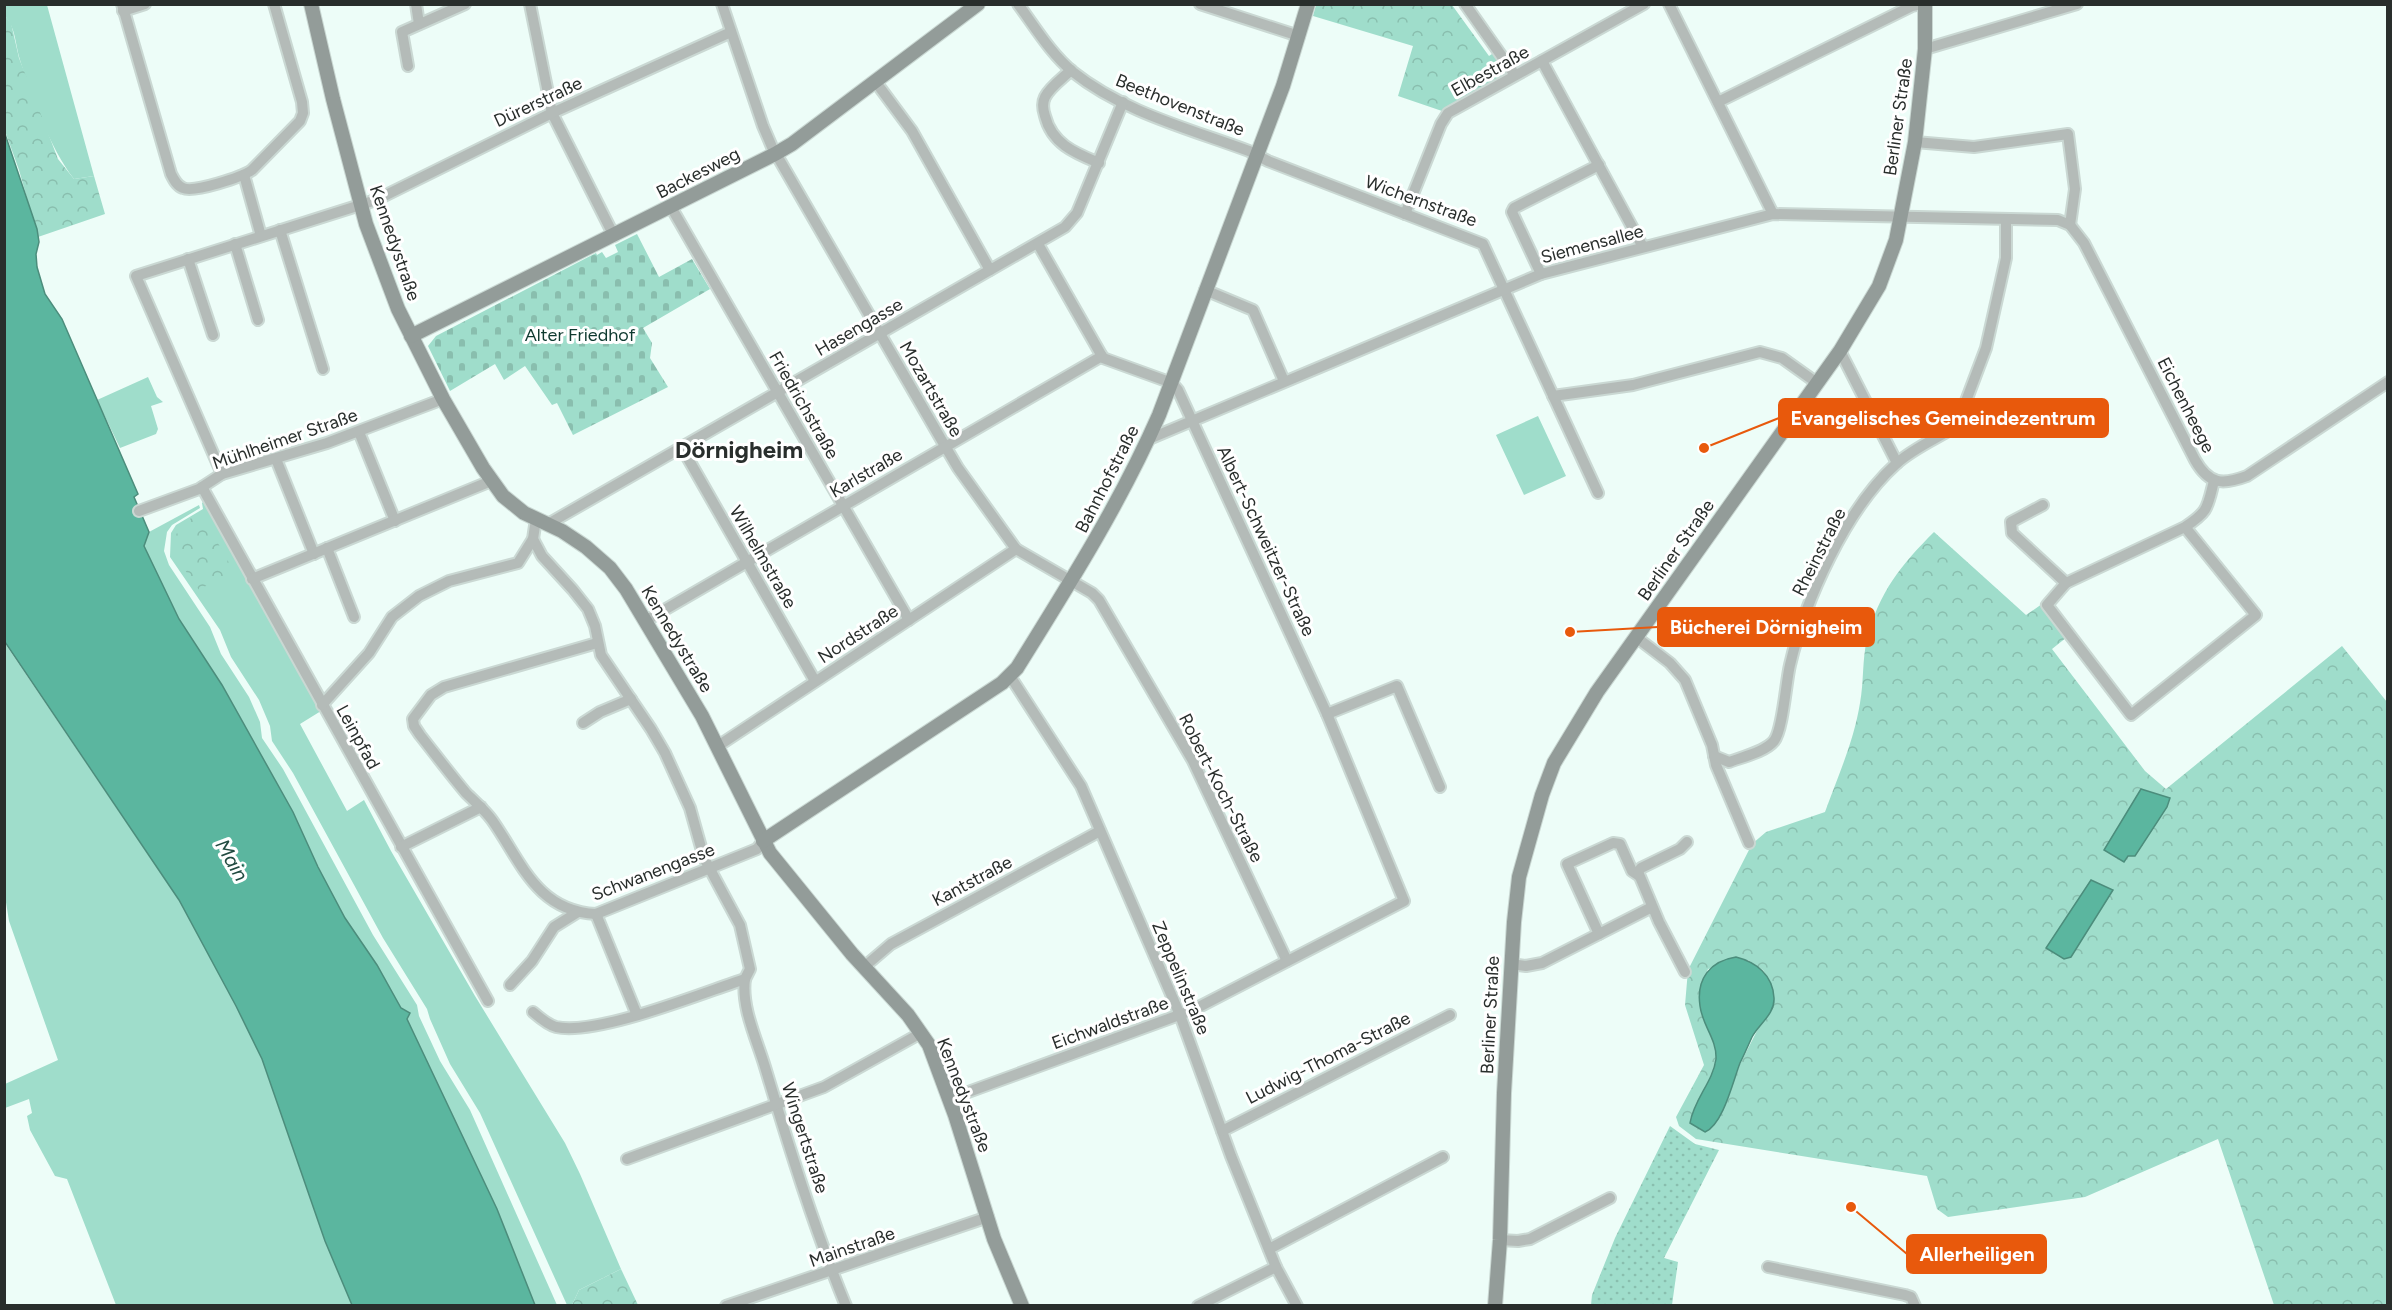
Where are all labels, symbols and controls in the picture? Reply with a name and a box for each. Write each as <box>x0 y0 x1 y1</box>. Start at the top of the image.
street label: Elbestraße <box>1447 41 1533 101</box>
street label: Berliner Straße <box>1879 57 1917 177</box>
street label: Beethovenstraße <box>1112 69 1248 141</box>
street label: Dürerstraße <box>490 72 586 132</box>
street label: Backesweg <box>652 143 744 203</box>
street label: Wichernstraße <box>1362 171 1480 232</box>
street label: Kennedystraße <box>365 182 425 304</box>
street label: Siemensallee <box>1538 220 1646 268</box>
street label: Hasengasse <box>811 293 907 361</box>
park label: Alter Friedhof <box>525 324 636 346</box>
street label: Mozartstraße <box>895 337 967 441</box>
street label: Friedrichstraße <box>764 347 844 463</box>
street label: Eichenheege <box>2152 353 2220 457</box>
callout: Evangelisches Gemeindezentrum <box>1779 399 2108 437</box>
street label: Mühlheimer Straße <box>210 404 361 474</box>
text: Evangelisches Gemeindezentrum <box>1790 406 2096 430</box>
street label: Bahnhofstraße <box>1070 421 1144 536</box>
district label: Dörnigheim <box>675 435 803 464</box>
street label: Albert-Schweitzer-Straße <box>1212 442 1320 640</box>
street label: Karlstraße <box>826 443 906 503</box>
street label: Berliner Straße <box>1633 495 1719 605</box>
street label: Wilhelmstraße <box>725 502 801 612</box>
street label: Rheinstraße <box>1787 504 1851 600</box>
street label: Kennedystraße <box>636 581 718 697</box>
street label: Nordstraße <box>814 600 902 668</box>
callout: Bücherei Dörnigheim <box>1658 608 1874 646</box>
text: Bücherei Dörnigheim <box>1670 615 1862 639</box>
street label: Leinpfad <box>331 701 385 773</box>
street label: Robert-Koch-Straße <box>1174 710 1268 866</box>
water label: Main <box>210 835 254 885</box>
street label: Schwanengasse <box>588 838 718 906</box>
street label: Kantstraße <box>928 851 1016 911</box>
street label: Zeppelinstraße <box>1147 918 1215 1038</box>
street label: Berliner Straße <box>1476 955 1504 1075</box>
street label: Eichwaldstraße <box>1049 992 1171 1054</box>
street label: Ludwig-Thoma-Straße <box>1242 1007 1414 1109</box>
street label: Kennedystraße <box>932 1035 996 1156</box>
street label: Wingertstraße <box>777 1080 833 1196</box>
street label: Mainstraße <box>806 1222 898 1272</box>
callout: Allerheiligen <box>1907 1235 2046 1273</box>
text: Allerheiligen <box>1919 1242 2035 1266</box>

